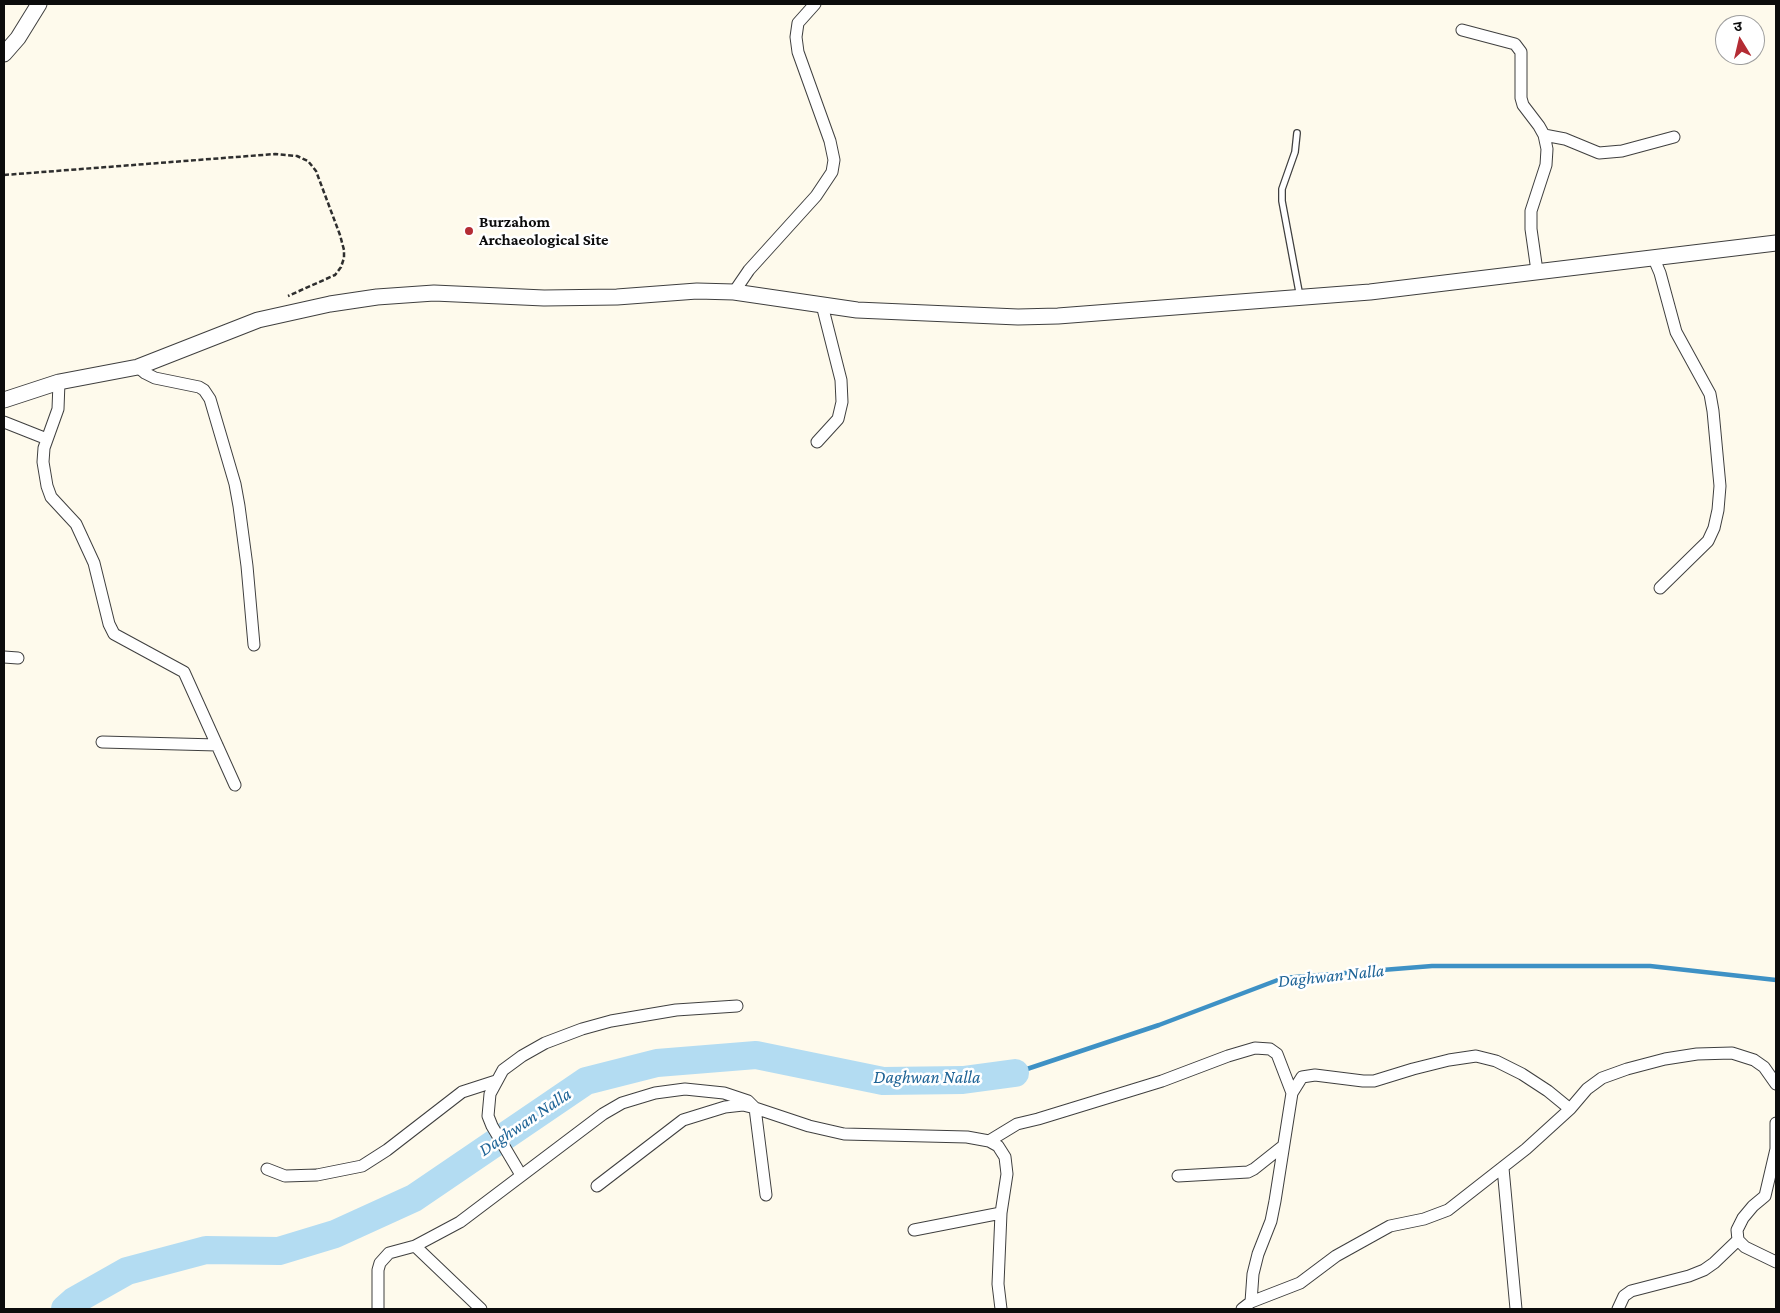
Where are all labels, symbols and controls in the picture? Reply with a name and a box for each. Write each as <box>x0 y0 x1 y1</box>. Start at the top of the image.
north arrow <box>1715 15 1765 65</box>
text: उ <box>1732 18 1743 35</box>
place label: Burzahom Archaeological Site <box>479 212 608 250</box>
marker: Burzahom Archaeological Site <box>463 225 475 237</box>
water label: Daghwan Nalla <box>1277 960 1385 992</box>
water label: Daghwan Nalla <box>874 1066 980 1088</box>
water label: Daghwan Nalla <box>475 1083 575 1161</box>

